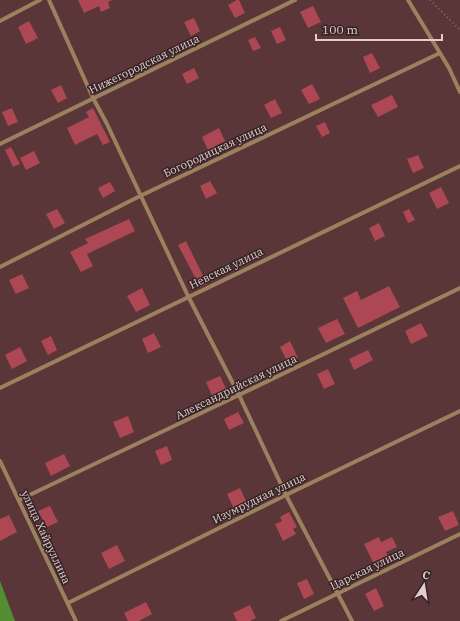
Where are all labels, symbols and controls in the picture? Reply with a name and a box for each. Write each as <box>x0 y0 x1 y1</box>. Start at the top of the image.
scale bar <box>316 16 442 42</box>
text: 100 m <box>322 22 358 37</box>
street label: Нижегородская улица <box>87 31 201 97</box>
street label: Богородицкая улица <box>161 120 269 180</box>
street label: Невская улица <box>187 244 265 292</box>
street label: Александрийская улица <box>173 352 299 422</box>
street label: Изумрудная улица <box>210 469 308 527</box>
street label: улица Хайруллина <box>18 488 74 586</box>
street label: Царская улица <box>328 545 406 593</box>
north arrow <box>404 565 444 605</box>
text: С <box>421 568 431 583</box>

